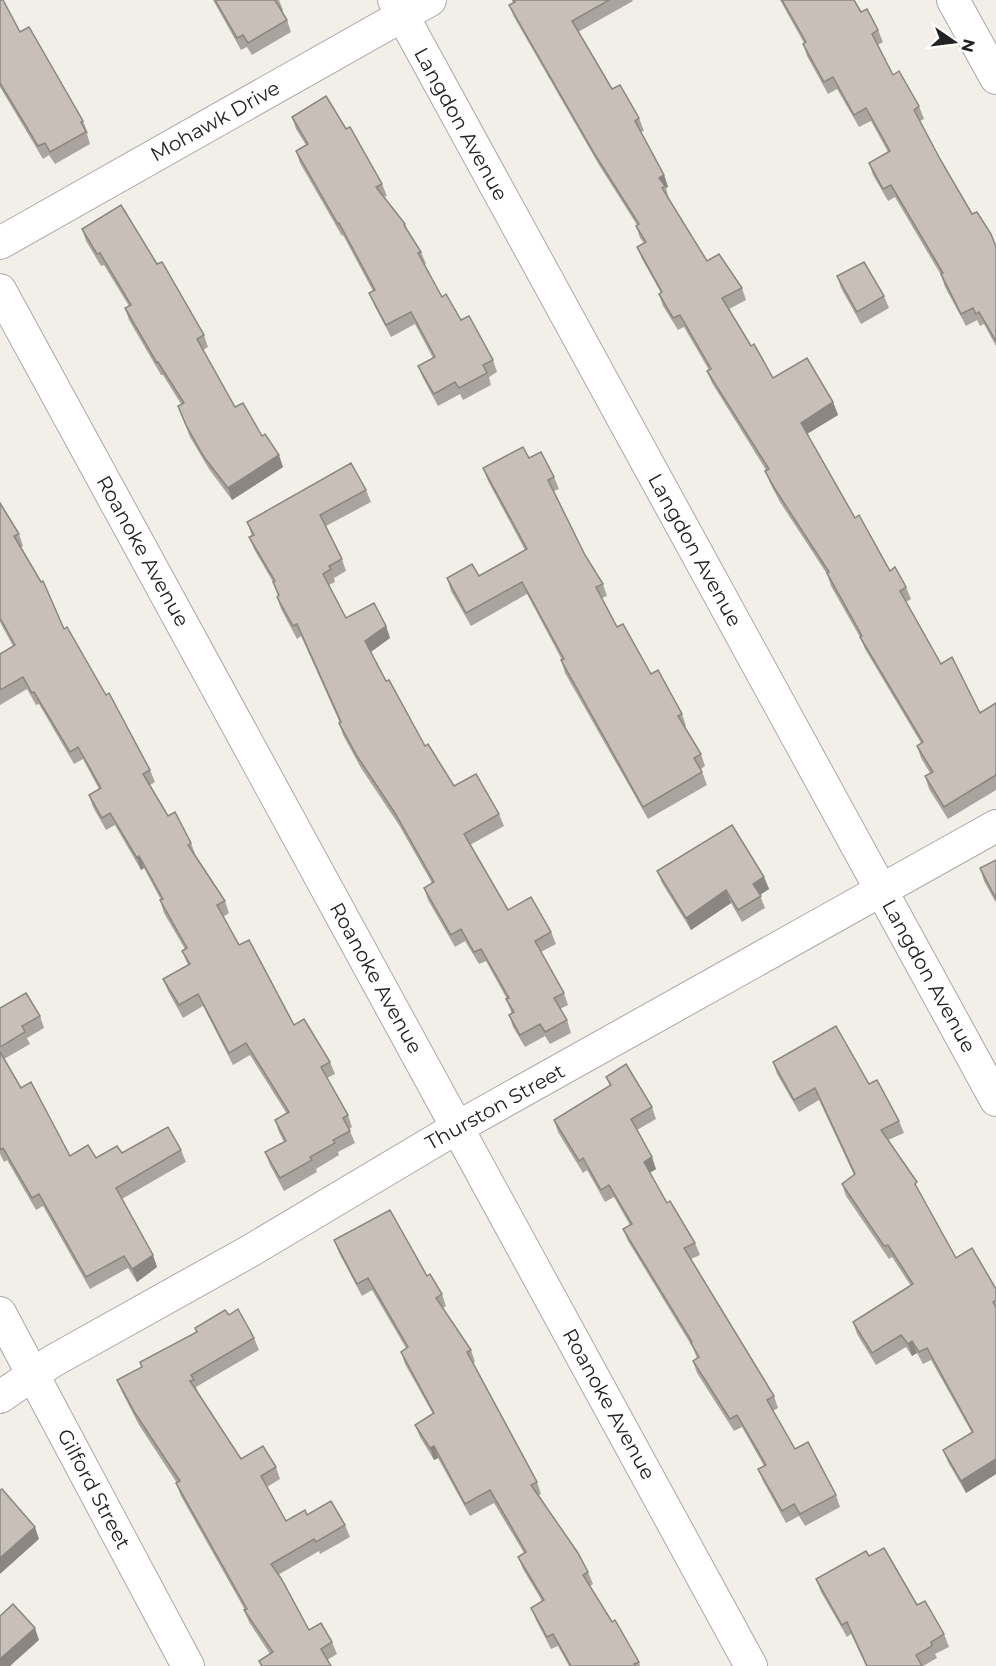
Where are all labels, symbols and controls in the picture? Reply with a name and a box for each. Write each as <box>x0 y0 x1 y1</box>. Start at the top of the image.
north arrow <box>924 12 984 72</box>
text: N <box>957 37 979 54</box>
street label: Langdon Avenue <box>409 43 513 205</box>
street label: Mohawk Drive <box>146 76 284 166</box>
street label: Langdon Avenue <box>643 469 747 631</box>
street label: Roanoke Avenue <box>92 471 194 631</box>
street label: Langdon Avenue <box>877 895 981 1057</box>
street label: Roanoke Avenue <box>325 898 427 1058</box>
street label: Thurston Street <box>421 1059 569 1155</box>
street label: Roanoke Avenue <box>558 1324 660 1484</box>
street label: Gilford Street <box>52 1425 136 1553</box>

